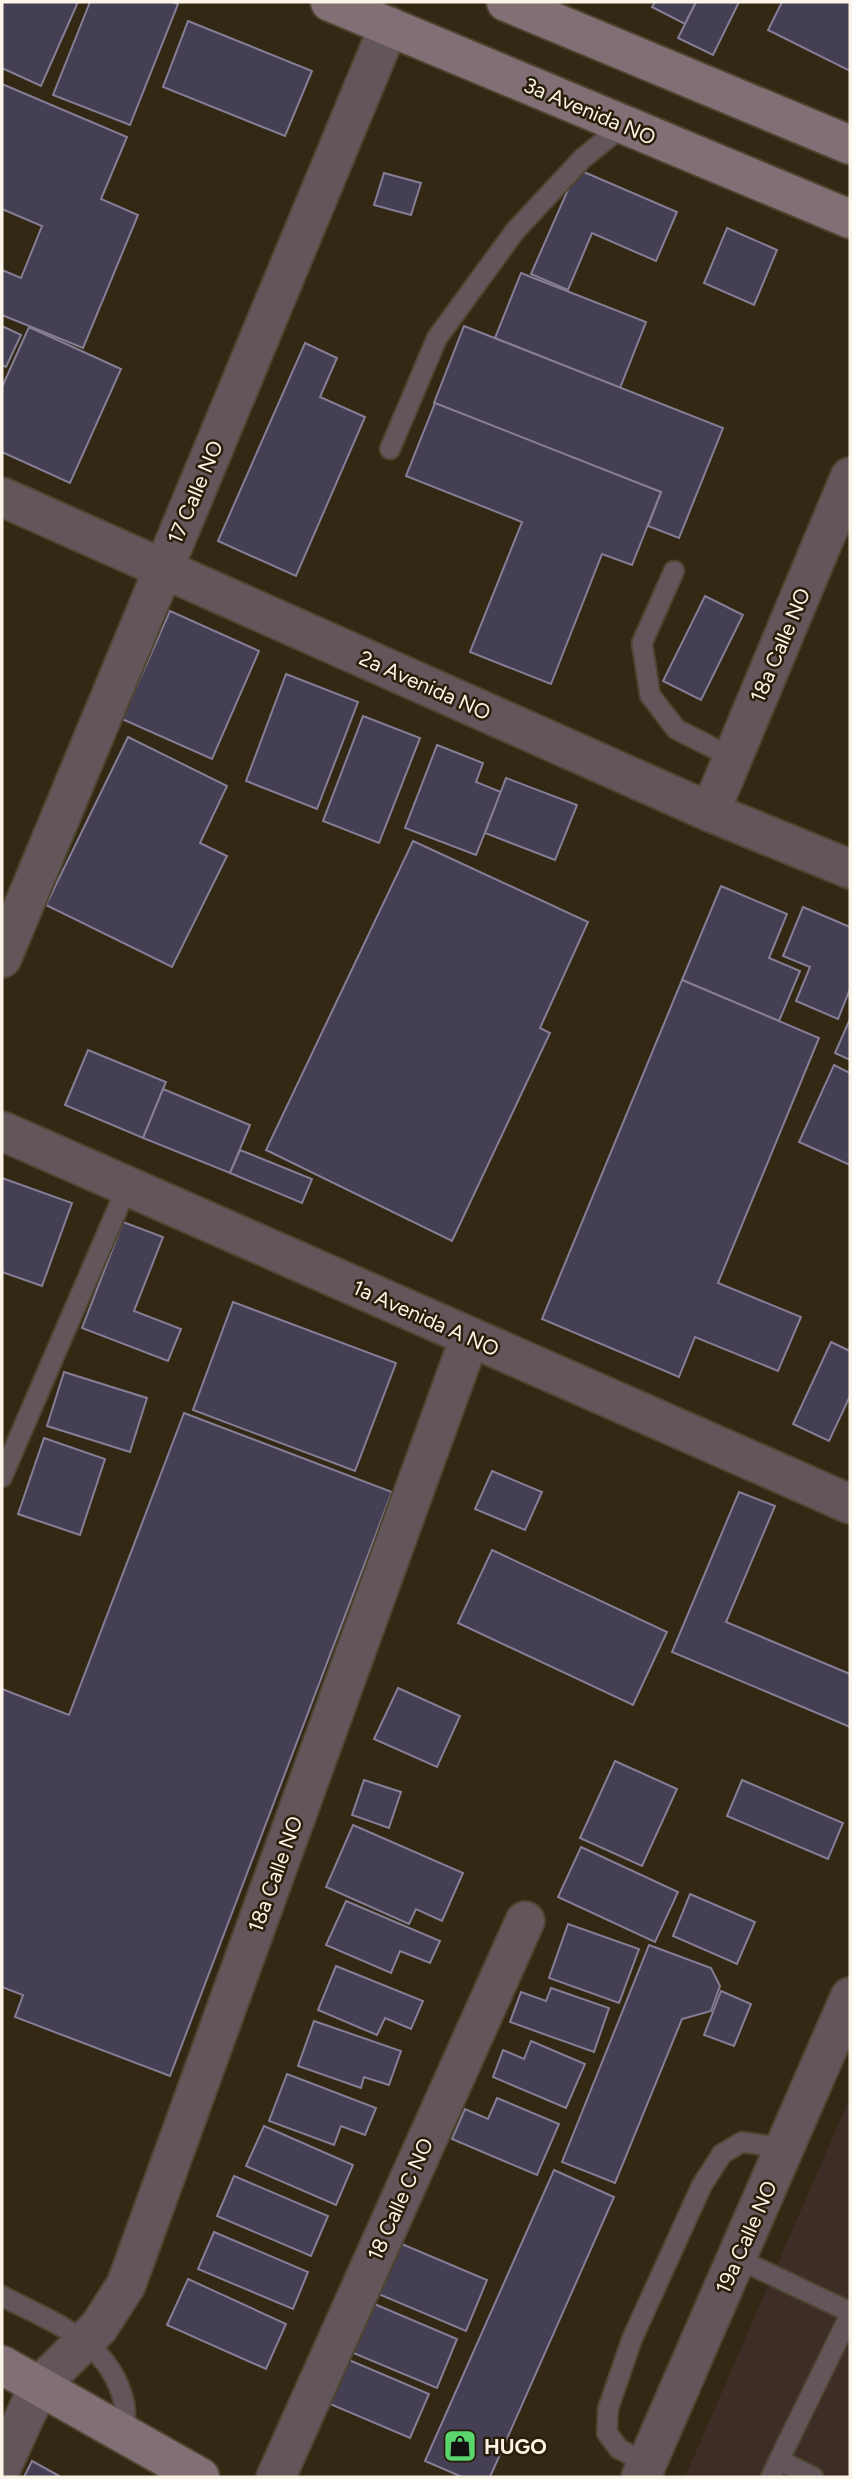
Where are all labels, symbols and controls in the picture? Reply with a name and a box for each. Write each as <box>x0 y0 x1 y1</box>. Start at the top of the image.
street label: 3a Avenida NO <box>520 72 660 150</box>
street label: 17 Calle NO <box>162 437 228 547</box>
street label: 18a Calle NO <box>745 584 815 706</box>
street label: 2a Avenida NO <box>355 645 495 725</box>
street label: 1a Avenida A NO <box>349 1275 503 1361</box>
street label: 18a Calle NO <box>242 1813 308 1935</box>
street label: 18 Calle C NO <box>362 2134 438 2264</box>
street label: 19a Calle NO <box>710 2177 782 2297</box>
shop icon: HUGO <box>441 2427 479 2465</box>
place label: HUGO <box>484 2434 547 2459</box>

